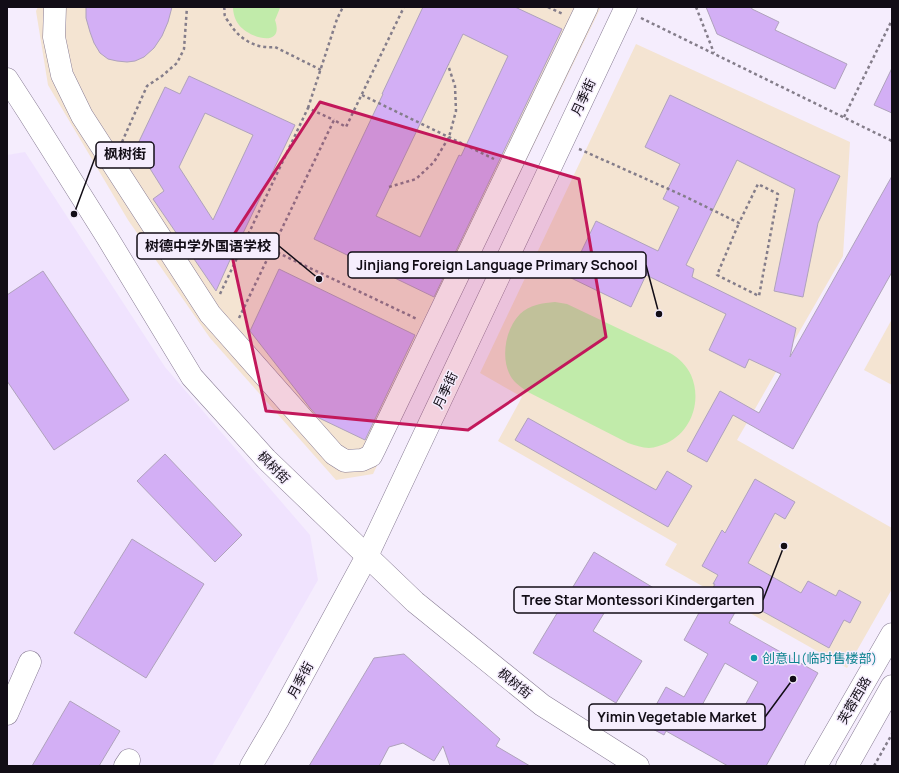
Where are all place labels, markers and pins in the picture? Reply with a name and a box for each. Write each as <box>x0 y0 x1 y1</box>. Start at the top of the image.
callout: 枫树街 <box>96 142 154 168</box>
callout: 树德中学外国语学校 <box>137 233 279 259</box>
callout: Jinjiang Foreign Language Primary School <box>348 252 646 278</box>
callout: Tree Star Montessori Kindergarten <box>514 587 763 613</box>
place label: 创意山(临时售楼部) <box>762 649 877 667</box>
marker: 创意山(临时售楼部) <box>749 653 759 663</box>
callout: Yimin Vegetable Market <box>589 704 765 730</box>

